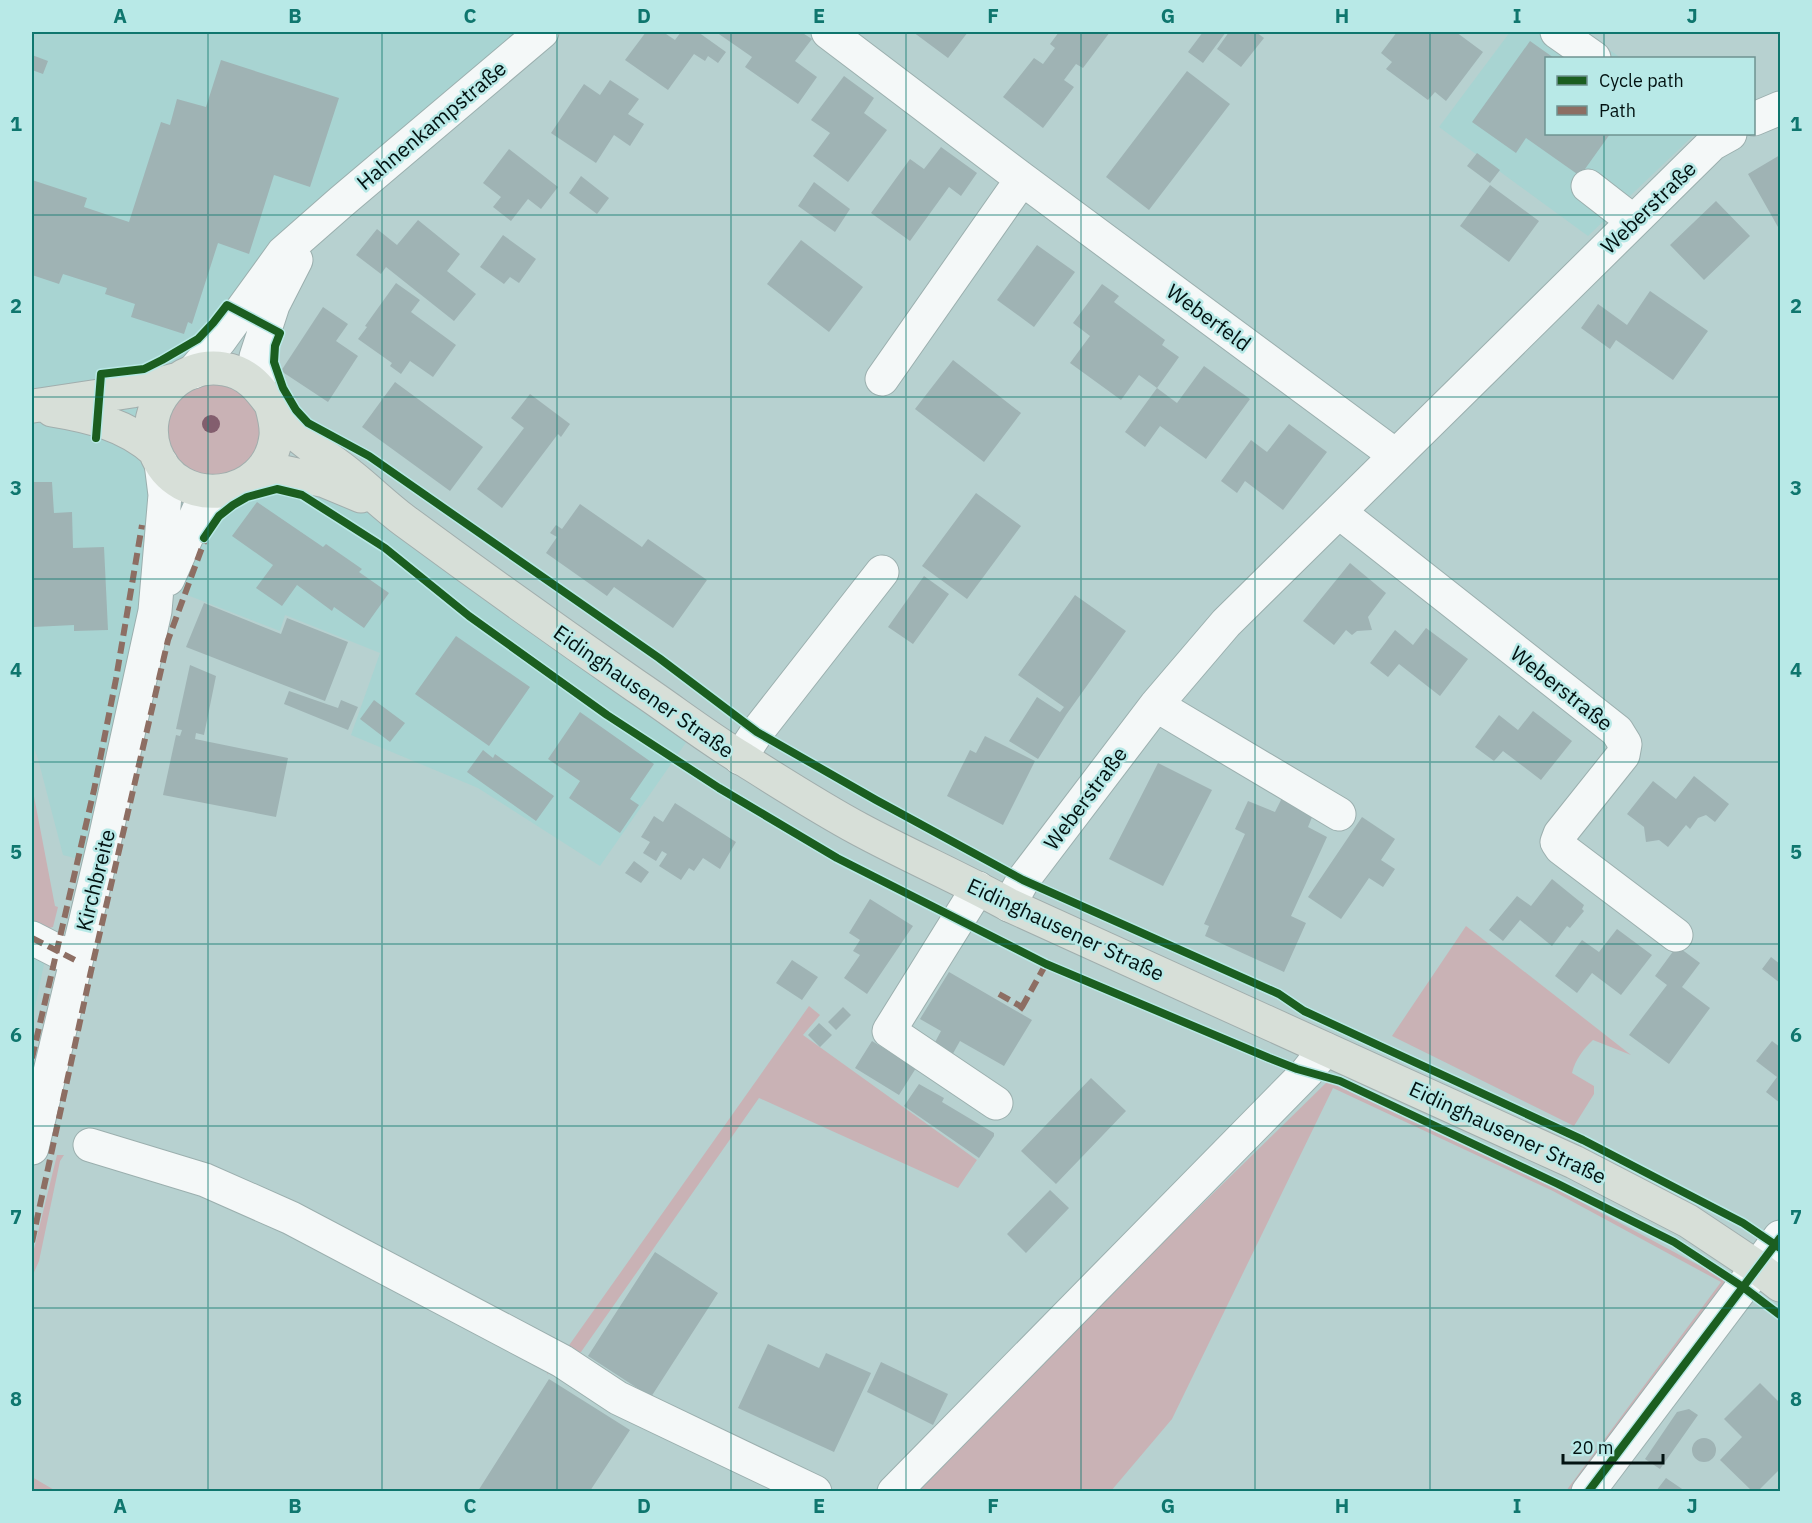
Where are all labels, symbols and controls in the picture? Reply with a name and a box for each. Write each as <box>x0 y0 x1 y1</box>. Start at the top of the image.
text: A <box>113 2 127 29</box>
text: B <box>288 2 302 29</box>
text: C <box>463 2 477 29</box>
text: D <box>637 2 651 29</box>
text: E <box>813 2 825 29</box>
text: F <box>987 2 999 29</box>
text: G <box>1161 2 1175 29</box>
text: H <box>1335 2 1349 29</box>
text: I <box>1513 2 1521 29</box>
text: J <box>1686 2 1698 29</box>
street label: Hahnenkampstraße <box>350 54 512 196</box>
legend <box>1545 57 1755 135</box>
text: Cycle path <box>1599 69 1684 92</box>
text: Path <box>1599 99 1636 122</box>
text: 1 <box>10 110 22 137</box>
text: 1 <box>1790 110 1802 137</box>
street label: Weberstraße <box>1594 154 1702 260</box>
street label: Weberfeld <box>1161 277 1257 357</box>
text: 2 <box>10 292 22 319</box>
text: 2 <box>1790 292 1802 319</box>
text: 3 <box>10 474 22 501</box>
text: 3 <box>1790 474 1802 501</box>
street label: Eidinghausener Straße <box>548 618 740 764</box>
street label: Weberstraße <box>1505 639 1619 737</box>
text: 4 <box>10 656 22 683</box>
text: 4 <box>1790 656 1802 683</box>
street label: Weberstraße <box>1037 741 1133 855</box>
street label: Kirchbreite <box>69 826 121 934</box>
text: 5 <box>10 838 22 865</box>
text: 5 <box>1790 838 1802 865</box>
street label: Eidinghausener Straße <box>963 871 1169 987</box>
text: 6 <box>10 1021 22 1048</box>
text: 6 <box>1790 1021 1802 1048</box>
street label: Eidinghausener Straße <box>1405 1074 1611 1190</box>
text: 7 <box>10 1203 22 1230</box>
text: 7 <box>1790 1203 1802 1230</box>
text: 8 <box>10 1385 22 1412</box>
text: 8 <box>1790 1385 1802 1412</box>
scale bar <box>1563 1427 1664 1465</box>
text: 20 m <box>1572 1436 1614 1459</box>
text: A <box>113 1492 127 1519</box>
text: B <box>288 1492 302 1519</box>
text: C <box>463 1492 477 1519</box>
text: D <box>637 1492 651 1519</box>
text: E <box>813 1492 825 1519</box>
text: F <box>987 1492 999 1519</box>
text: G <box>1161 1492 1175 1519</box>
text: H <box>1335 1492 1349 1519</box>
text: I <box>1513 1492 1521 1519</box>
text: J <box>1686 1492 1698 1519</box>

